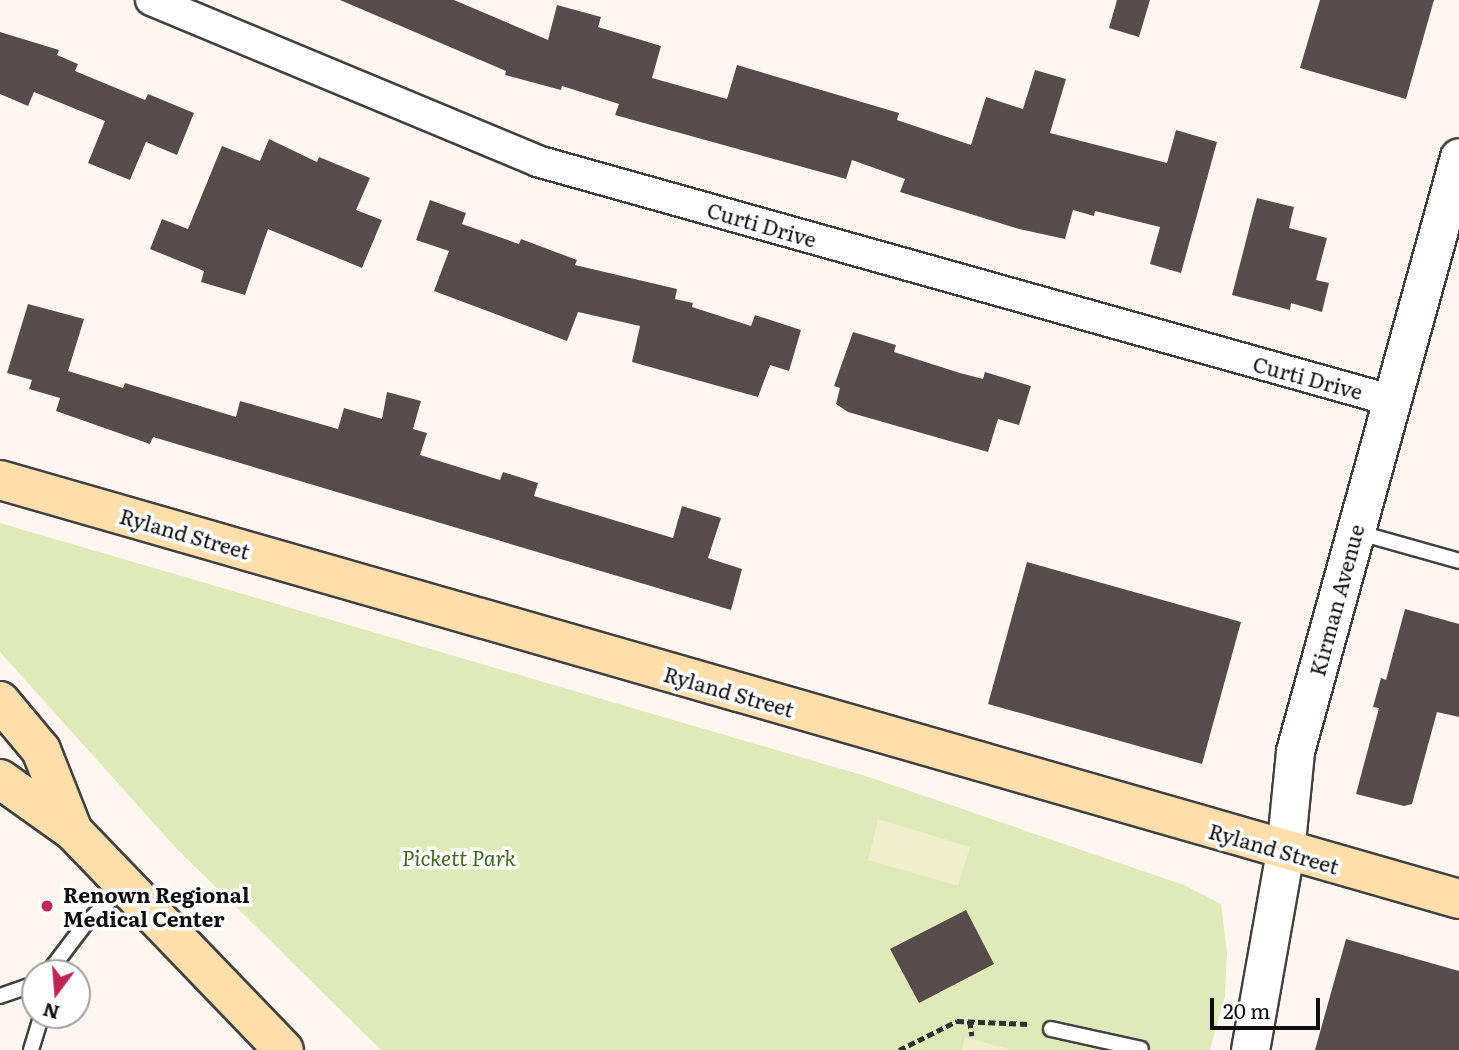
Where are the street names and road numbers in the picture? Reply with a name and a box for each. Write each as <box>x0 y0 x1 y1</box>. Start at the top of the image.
street label: Curti Drive <box>704 196 820 252</box>
street label: Curti Drive <box>1250 350 1366 404</box>
street label: Ryland Street <box>117 502 253 564</box>
street label: Kirman Avenue <box>1304 521 1368 679</box>
street label: Ryland Street <box>661 660 797 722</box>
street label: Ryland Street <box>1206 817 1342 879</box>

